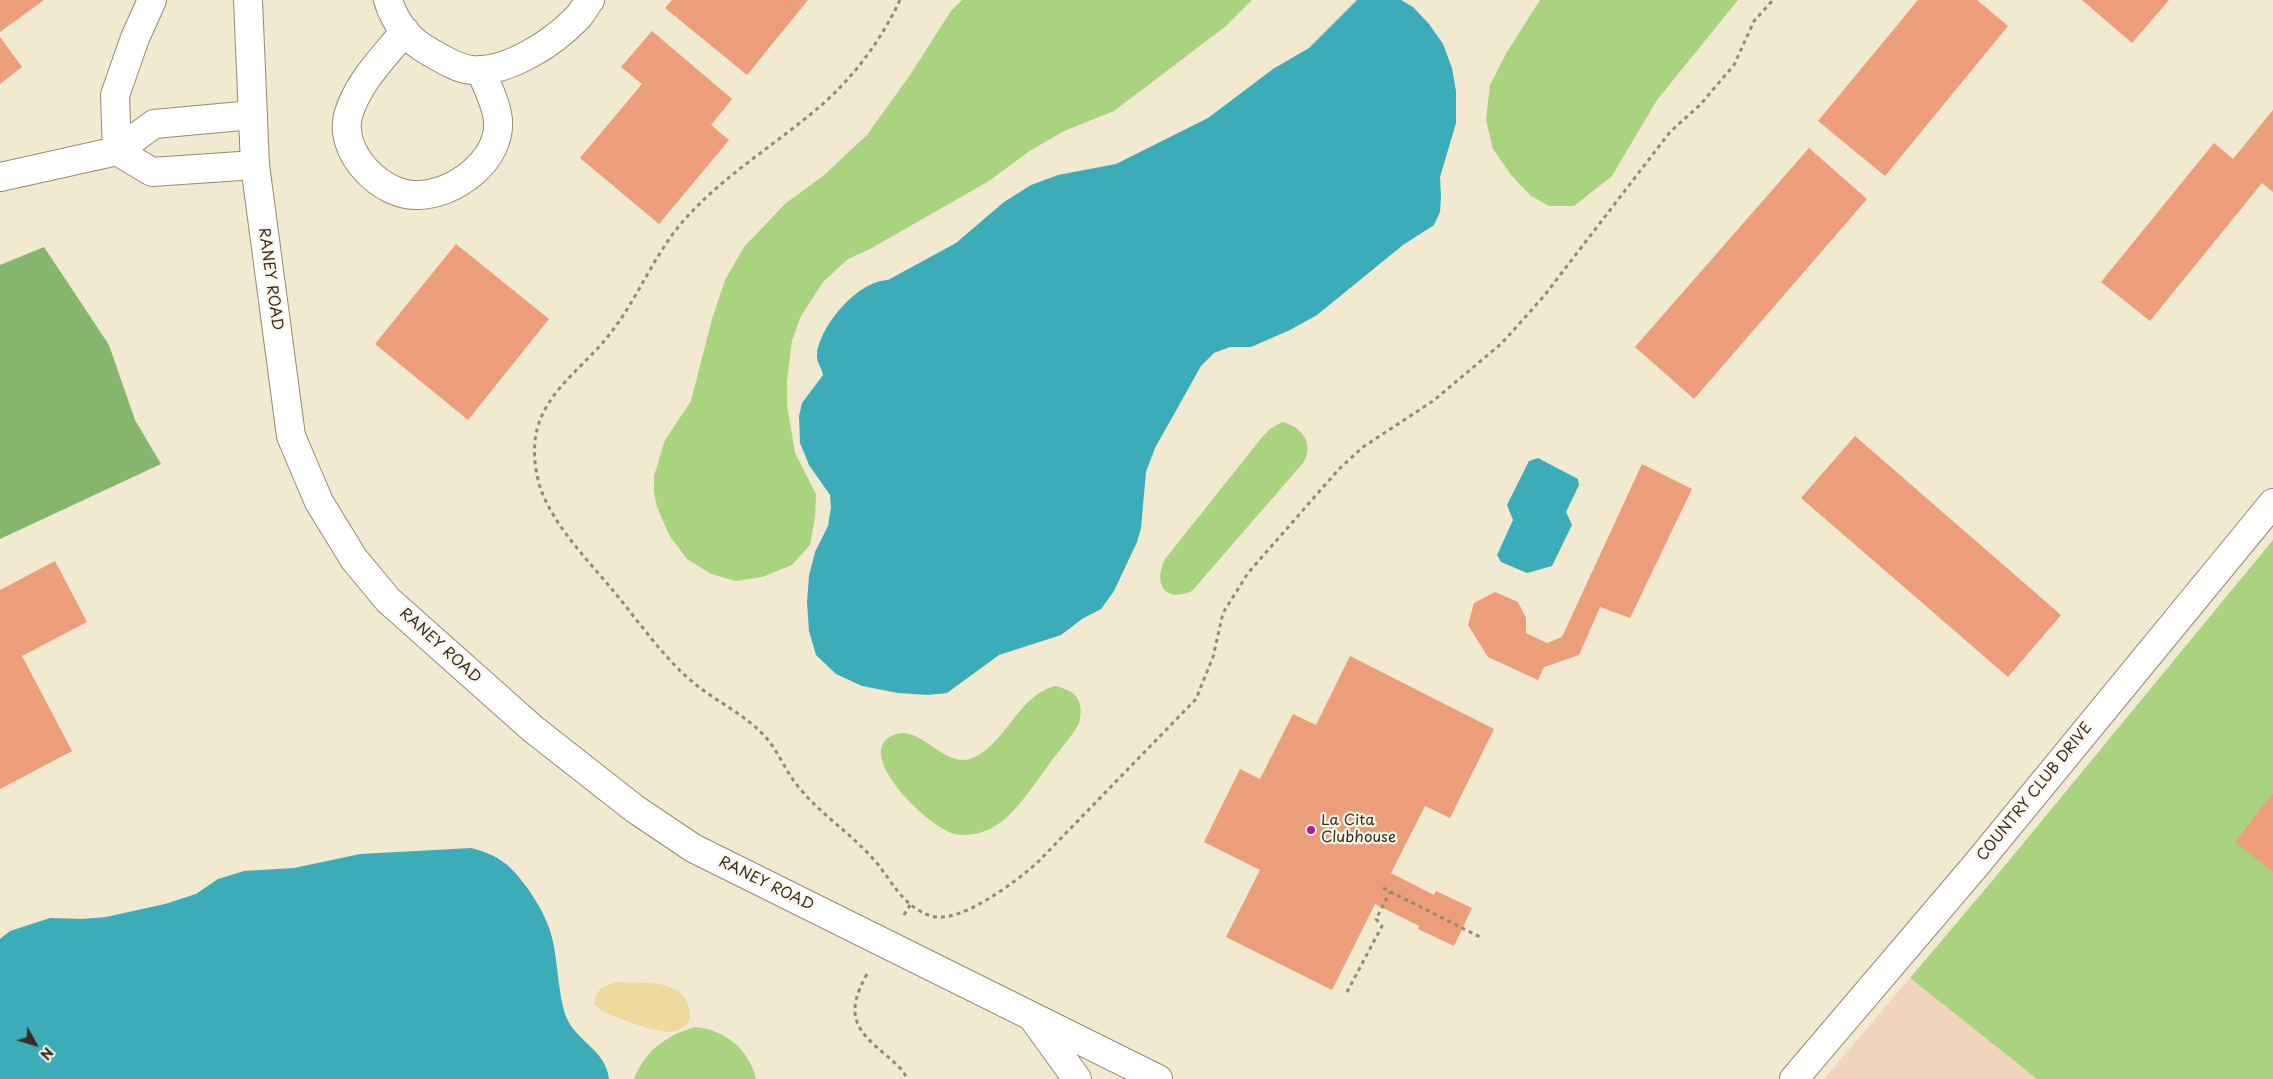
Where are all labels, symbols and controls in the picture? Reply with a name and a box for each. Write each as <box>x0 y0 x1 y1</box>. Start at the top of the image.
street label: RANEY ROAD <box>254 226 286 332</box>
street label: RANEY ROAD <box>396 605 484 687</box>
street label: COUNTRY CLUB DRIVE <box>1974 719 2096 865</box>
place label: La Cita Clubhouse <box>1321 812 1396 847</box>
marker: La Cita Clubhouse <box>1305 824 1317 836</box>
street label: RANEY ROAD <box>716 853 816 915</box>
north arrow <box>10 1019 60 1069</box>
text: N <box>35 1043 59 1065</box>

